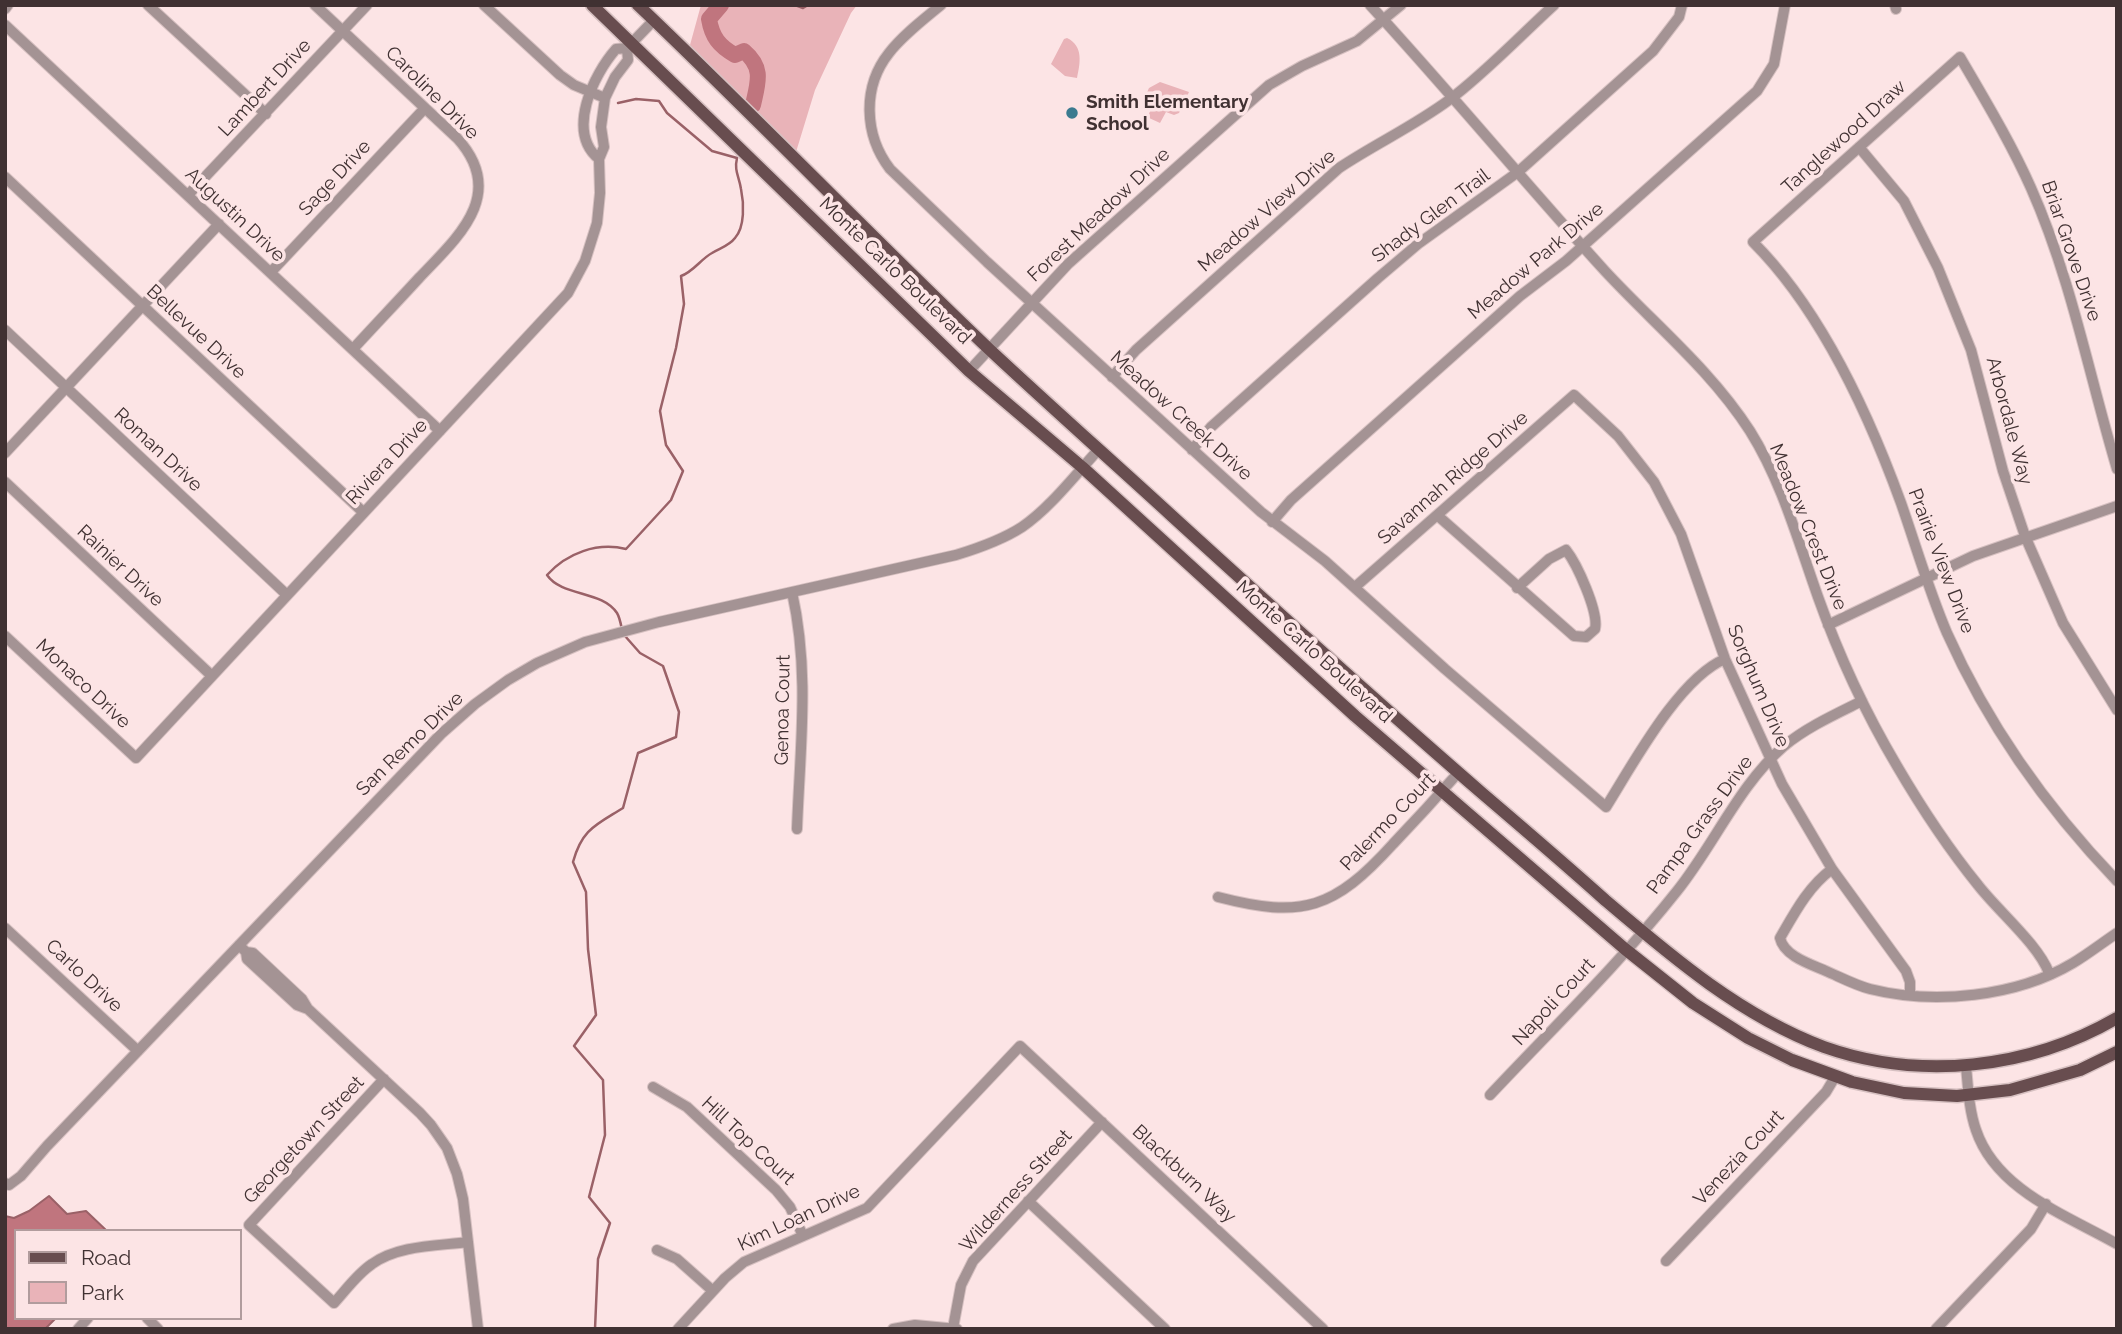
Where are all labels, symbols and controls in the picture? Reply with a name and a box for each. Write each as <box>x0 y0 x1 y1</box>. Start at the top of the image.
street label: Lambert Drive <box>214 35 316 141</box>
street label: Caroline Drive <box>381 42 483 144</box>
street label: Tanglewood Draw <box>1777 75 1911 199</box>
place label: Smith Elementary School <box>1086 91 1249 135</box>
marker: Smith Elementary School <box>1064 105 1080 121</box>
street label: Sage Drive <box>294 135 376 221</box>
street label: Forest Meadow Drive <box>1023 143 1175 287</box>
street label: Meadow View Drive <box>1194 145 1340 277</box>
street label: Augustin Drive <box>180 163 290 267</box>
street label: Shady Glen Trail <box>1367 164 1495 268</box>
street label: Briar Grove Drive <box>2036 178 2106 324</box>
street label: Monte Carlo Boulevard <box>814 193 976 349</box>
street label: Meadow Park Drive <box>1464 198 1608 324</box>
street label: Bellevue Drive <box>142 280 250 384</box>
street label: Meadow Creek Drive <box>1105 346 1257 486</box>
street label: Arbordale Way <box>1981 355 2037 487</box>
street label: Roman Drive <box>109 403 207 497</box>
street label: Savannah Ridge Drive <box>1373 407 1533 549</box>
street label: Riviera Drive <box>341 414 433 510</box>
street label: Meadow Crest Drive <box>1764 441 1852 613</box>
street label: Prairie View Drive <box>1903 485 1979 637</box>
street label: Rainier Drive <box>72 520 168 612</box>
street label: Monte Carlo Boulevard <box>1231 576 1397 728</box>
street label: Sorghum Drive <box>1722 621 1794 751</box>
street label: Monaco Drive <box>31 634 135 734</box>
street label: Genoa Court <box>771 654 795 766</box>
street label: San Remo Drive <box>352 687 468 801</box>
street label: Pampa Grass Drive <box>1642 751 1758 899</box>
street label: Palermo Court <box>1336 768 1440 876</box>
street label: Carlo Drive <box>41 935 127 1017</box>
street label: Napoli Court <box>1508 954 1600 1050</box>
street label: Georgetown Street <box>239 1071 369 1209</box>
street label: Hill Top Court <box>697 1092 799 1190</box>
street label: Venezia Court <box>1689 1106 1789 1210</box>
street label: Blackburn Way <box>1127 1120 1241 1228</box>
street label: Wilderness Street <box>955 1125 1077 1257</box>
street label: Kim Loan Drive <box>734 1180 864 1256</box>
legend <box>14 1229 242 1320</box>
text: Road <box>81 1245 131 1270</box>
text: Park <box>81 1280 124 1305</box>

